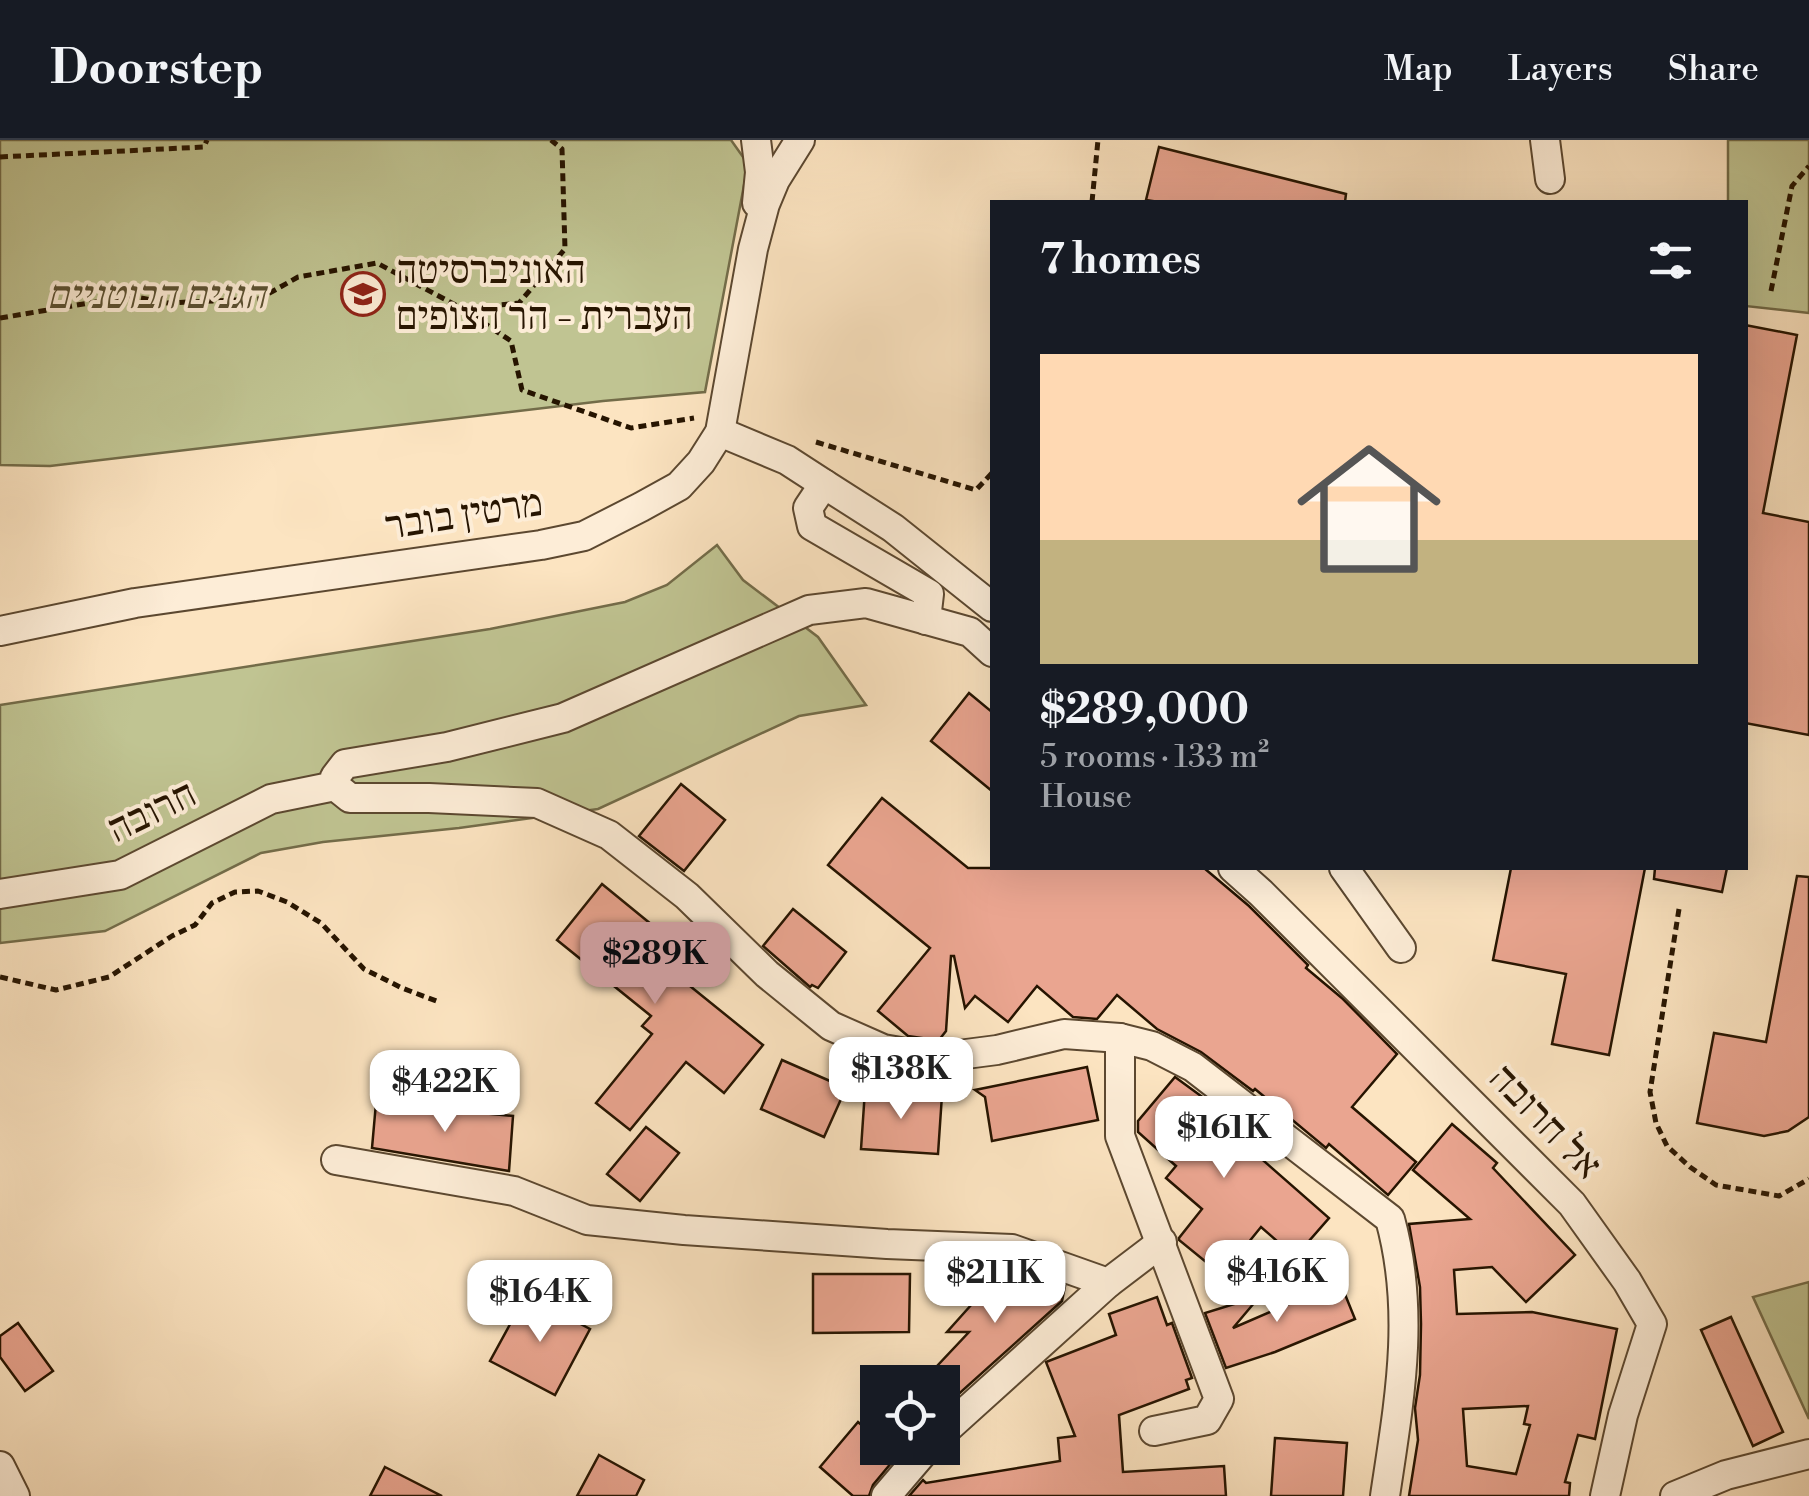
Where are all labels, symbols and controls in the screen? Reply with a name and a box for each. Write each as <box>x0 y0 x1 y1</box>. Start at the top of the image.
text: Doorstep <box>50 39 264 99</box>
text: Map <box>1384 48 1453 91</box>
text: Layers <box>1508 48 1613 91</box>
text: Share <box>1668 48 1759 91</box>
icon: filters <box>1643 233 1698 288</box>
text: 7 homes <box>1040 234 1201 287</box>
place label: האוניברסיטה העברית - הר הצופים <box>396 246 693 342</box>
park label: הגנים הבוטניים <box>47 271 269 321</box>
school or university icon: האוניברסיטה העברית - הר הצופים <box>340 271 386 317</box>
icon: home <box>1279 419 1459 599</box>
street label: מרטין בובר <box>382 478 546 552</box>
text: $289,000 <box>1040 684 1249 737</box>
text: 5 rooms · 133 m² <box>1040 737 1269 777</box>
street label: חרובה <box>100 769 204 855</box>
text: House <box>1040 777 1132 817</box>
pin: $289K <box>585 922 725 1007</box>
text: $289K <box>602 934 708 974</box>
pin: $138K <box>831 1037 971 1122</box>
text: $138K <box>851 1049 951 1089</box>
pin: $422K <box>375 1050 515 1135</box>
street label: אל חרובה <box>1478 1054 1612 1190</box>
text: $422K <box>392 1062 498 1102</box>
pin: $161K <box>1154 1096 1294 1181</box>
text: $161K <box>1177 1108 1271 1148</box>
pin: $416K <box>1207 1240 1347 1325</box>
pin: $211K <box>925 1241 1065 1326</box>
text: $416K <box>1227 1252 1327 1292</box>
text: $211K <box>946 1253 1044 1293</box>
pin: $164K <box>470 1260 610 1345</box>
text: $164K <box>489 1272 591 1312</box>
map controls <box>860 1365 960 1465</box>
button: locate <box>860 1365 960 1465</box>

